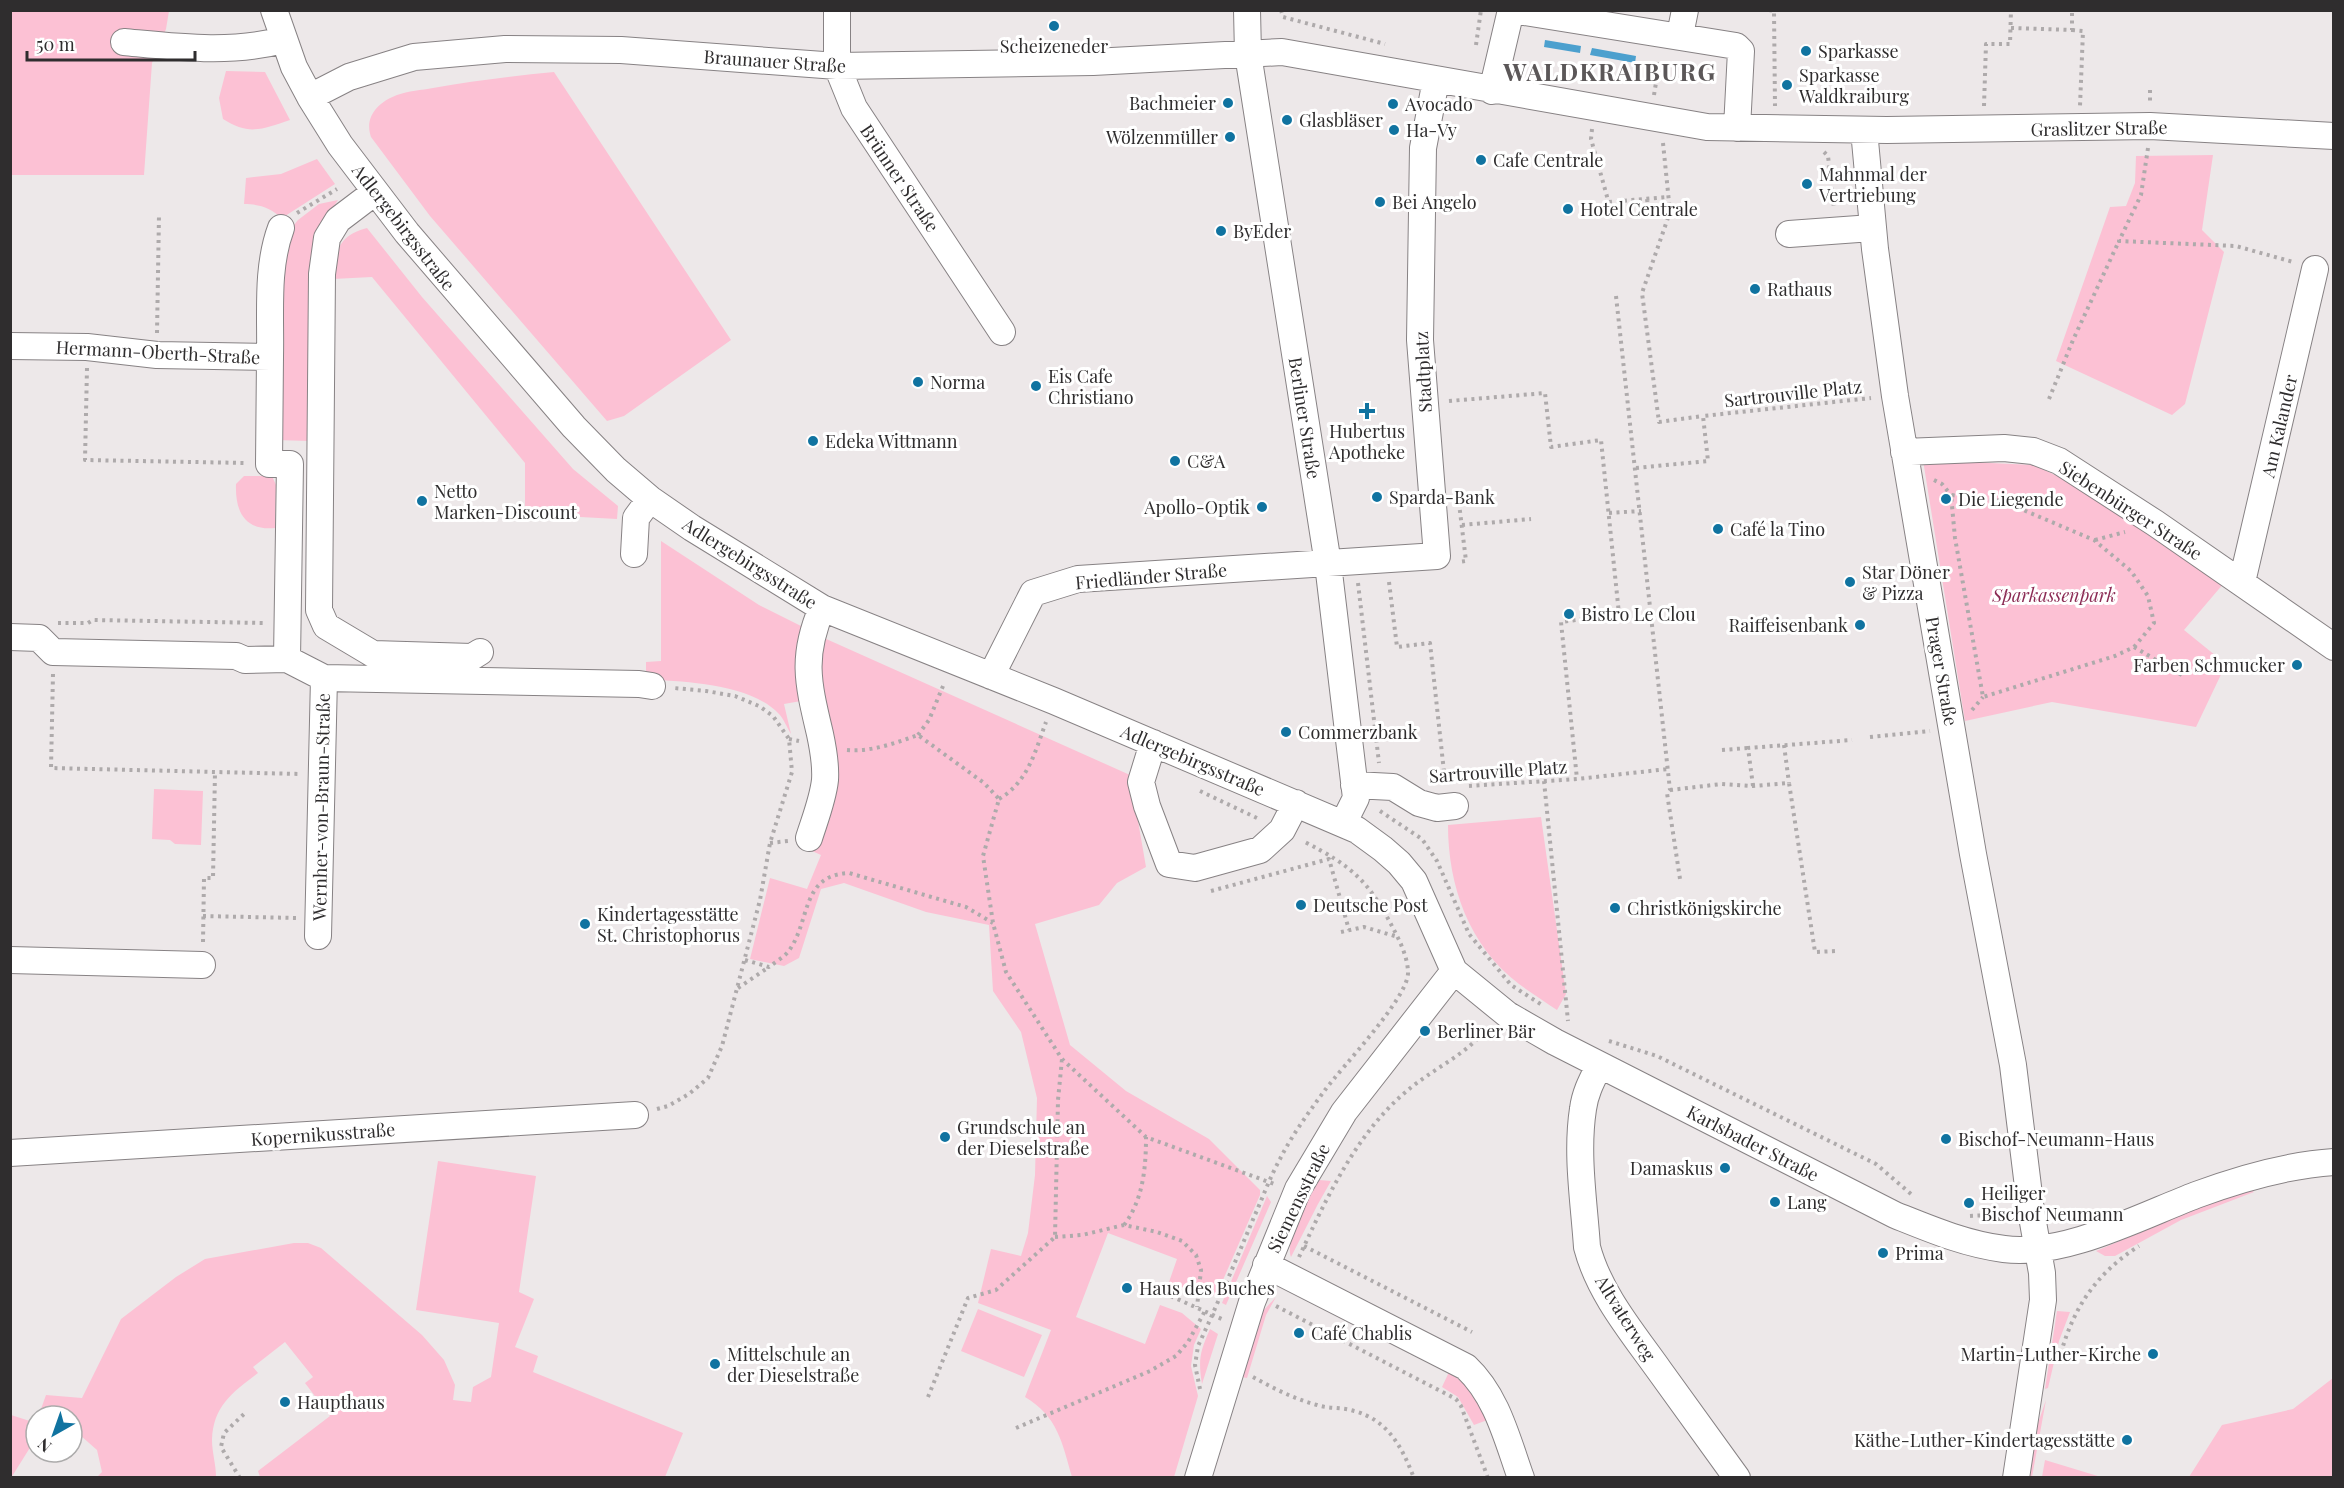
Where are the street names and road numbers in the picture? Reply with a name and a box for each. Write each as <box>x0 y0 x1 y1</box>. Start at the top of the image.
street label: Braunauer Straße <box>703 44 847 78</box>
street label: Graslitzer Straße <box>2030 115 2168 141</box>
street label: Brünner Straße <box>855 119 945 237</box>
street label: Adlergebirgsstraße <box>346 158 461 295</box>
street label: Stadtplatz <box>1409 331 1437 413</box>
street label: Hermann-Oberth-Straße <box>55 335 261 369</box>
street label: Berliner Straße <box>1284 355 1326 481</box>
street label: Am Kalander <box>2255 372 2303 481</box>
street label: Sartrouville Platz <box>1723 374 1863 412</box>
street label: Siebenbürger Straße <box>2055 455 2207 565</box>
street label: Adlergebirgsstraße <box>677 511 822 614</box>
street label: Friedländer Straße <box>1074 557 1228 595</box>
street label: Prager Straße <box>1921 614 1963 728</box>
street label: Wernher-von-Braun-Straße <box>307 693 335 922</box>
street label: Adlergebirgsstraße <box>1116 718 1269 801</box>
street label: Sartrouville Platz <box>1428 754 1568 788</box>
street label: Karlsbader Straße <box>1683 1099 1823 1187</box>
street label: Kopernikusstraße <box>250 1117 396 1151</box>
street label: Siemensstraße <box>1261 1139 1335 1257</box>
street label: Altvaterweg <box>1590 1270 1662 1366</box>

